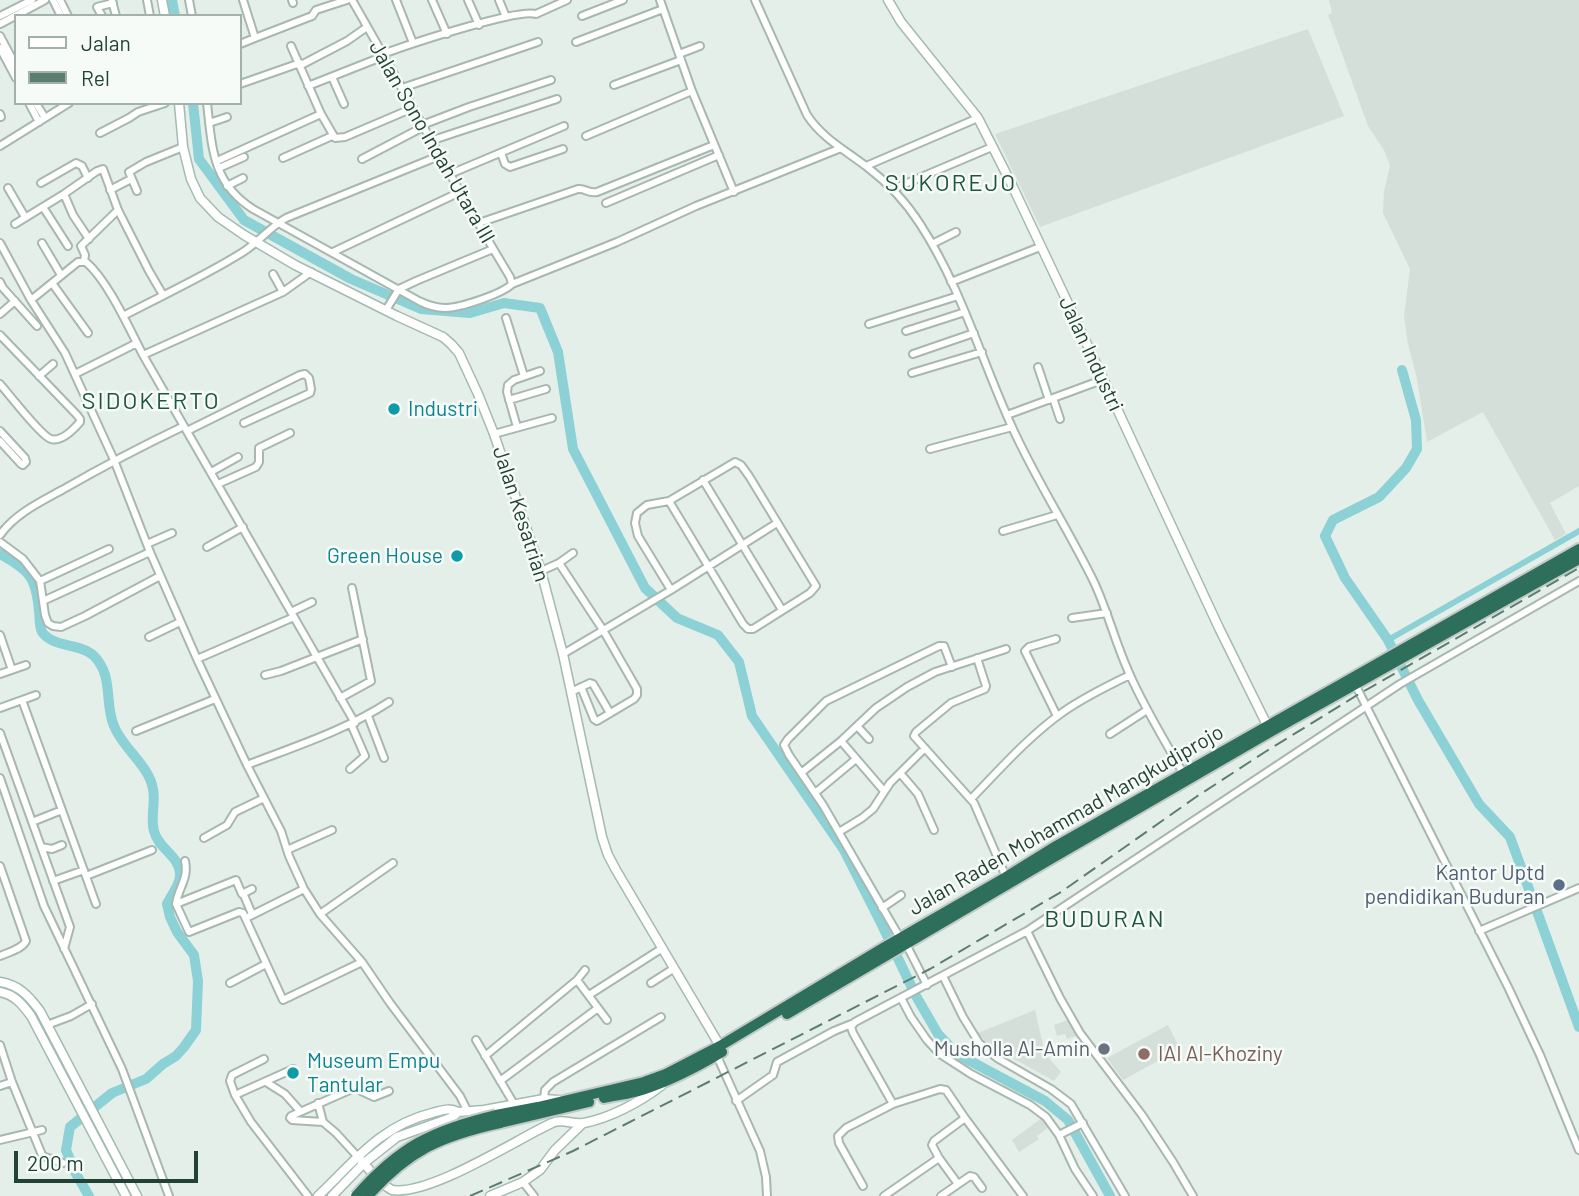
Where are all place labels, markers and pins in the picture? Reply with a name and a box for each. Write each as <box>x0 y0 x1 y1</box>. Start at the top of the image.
place label: Industri <box>408 396 478 422</box>
marker: Industri <box>386 401 402 417</box>
place label: Green House <box>327 543 443 569</box>
marker: Green House <box>449 548 465 564</box>
place label: Kantor Uptd pendidikan Buduran <box>1364 860 1545 910</box>
marker: Kantor Uptd pendidikan Buduran <box>1551 877 1567 893</box>
place label: Musholla Al-Amin <box>934 1036 1090 1062</box>
marker: Musholla Al-Amin <box>1096 1041 1112 1057</box>
place label: IAI Al-Khoziny <box>1158 1041 1283 1067</box>
marker: IAI Al-Khoziny <box>1136 1046 1152 1062</box>
place label: Museum Empu Tantular <box>307 1048 440 1098</box>
marker: Museum Empu Tantular <box>285 1065 301 1081</box>

